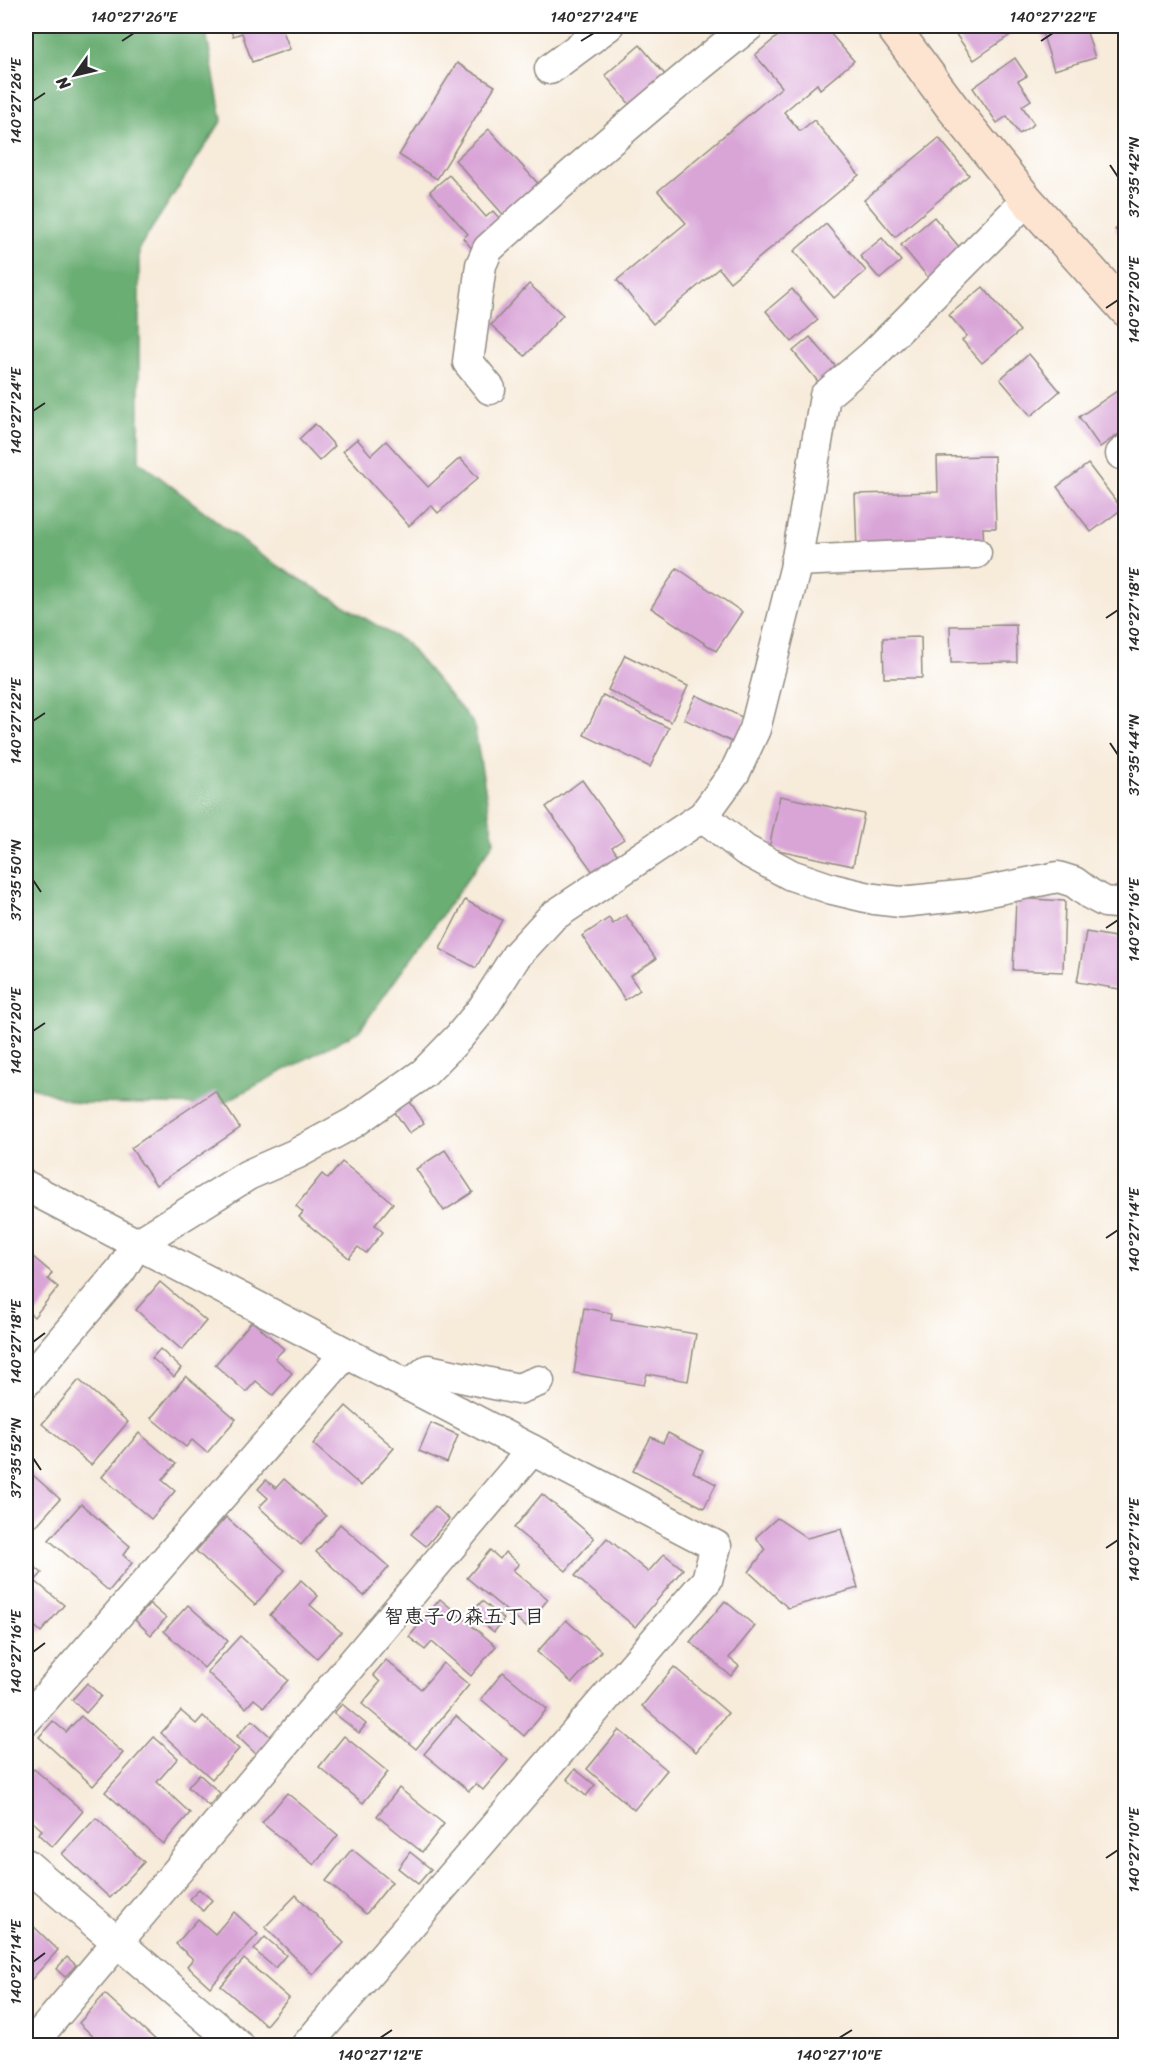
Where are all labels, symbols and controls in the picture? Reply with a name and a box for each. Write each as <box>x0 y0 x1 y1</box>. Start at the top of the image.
text: 140°27'26"E <box>91 4 179 30</box>
text: 140°27'24"E <box>550 4 639 30</box>
text: 140°27'22"E <box>1010 4 1098 30</box>
north arrow <box>45 45 105 105</box>
text: 140°27'26"E <box>3 56 29 144</box>
text: N <box>47 70 79 97</box>
text: 37°35'42"N <box>1121 136 1147 217</box>
text: 140°27'20"E <box>1121 255 1147 344</box>
text: 140°27'24"E <box>3 366 29 455</box>
text: 140°27'18"E <box>1121 566 1147 652</box>
text: 140°27'22"E <box>3 676 29 764</box>
text: 37°35'44"N <box>1121 714 1147 796</box>
text: 37°35'50"N <box>3 839 29 921</box>
text: 140°27'16"E <box>1121 876 1147 962</box>
text: 140°27'20"E <box>3 986 29 1075</box>
text: 140°27'14"E <box>1121 1186 1147 1272</box>
text: 140°27'18"E <box>3 1298 29 1384</box>
text: 37°35'52"N <box>3 1417 29 1498</box>
text: 140°27'12"E <box>1121 1496 1147 1582</box>
district label: 智恵子の森五丁目 <box>384 1599 544 1634</box>
text: 140°27'16"E <box>3 1608 29 1694</box>
text: 140°27'10"E <box>1121 1806 1147 1892</box>
text: 140°27'14"E <box>3 1918 29 2004</box>
text: 140°27'12"E <box>338 2042 424 2068</box>
text: 140°27'10"E <box>797 2042 883 2068</box>

